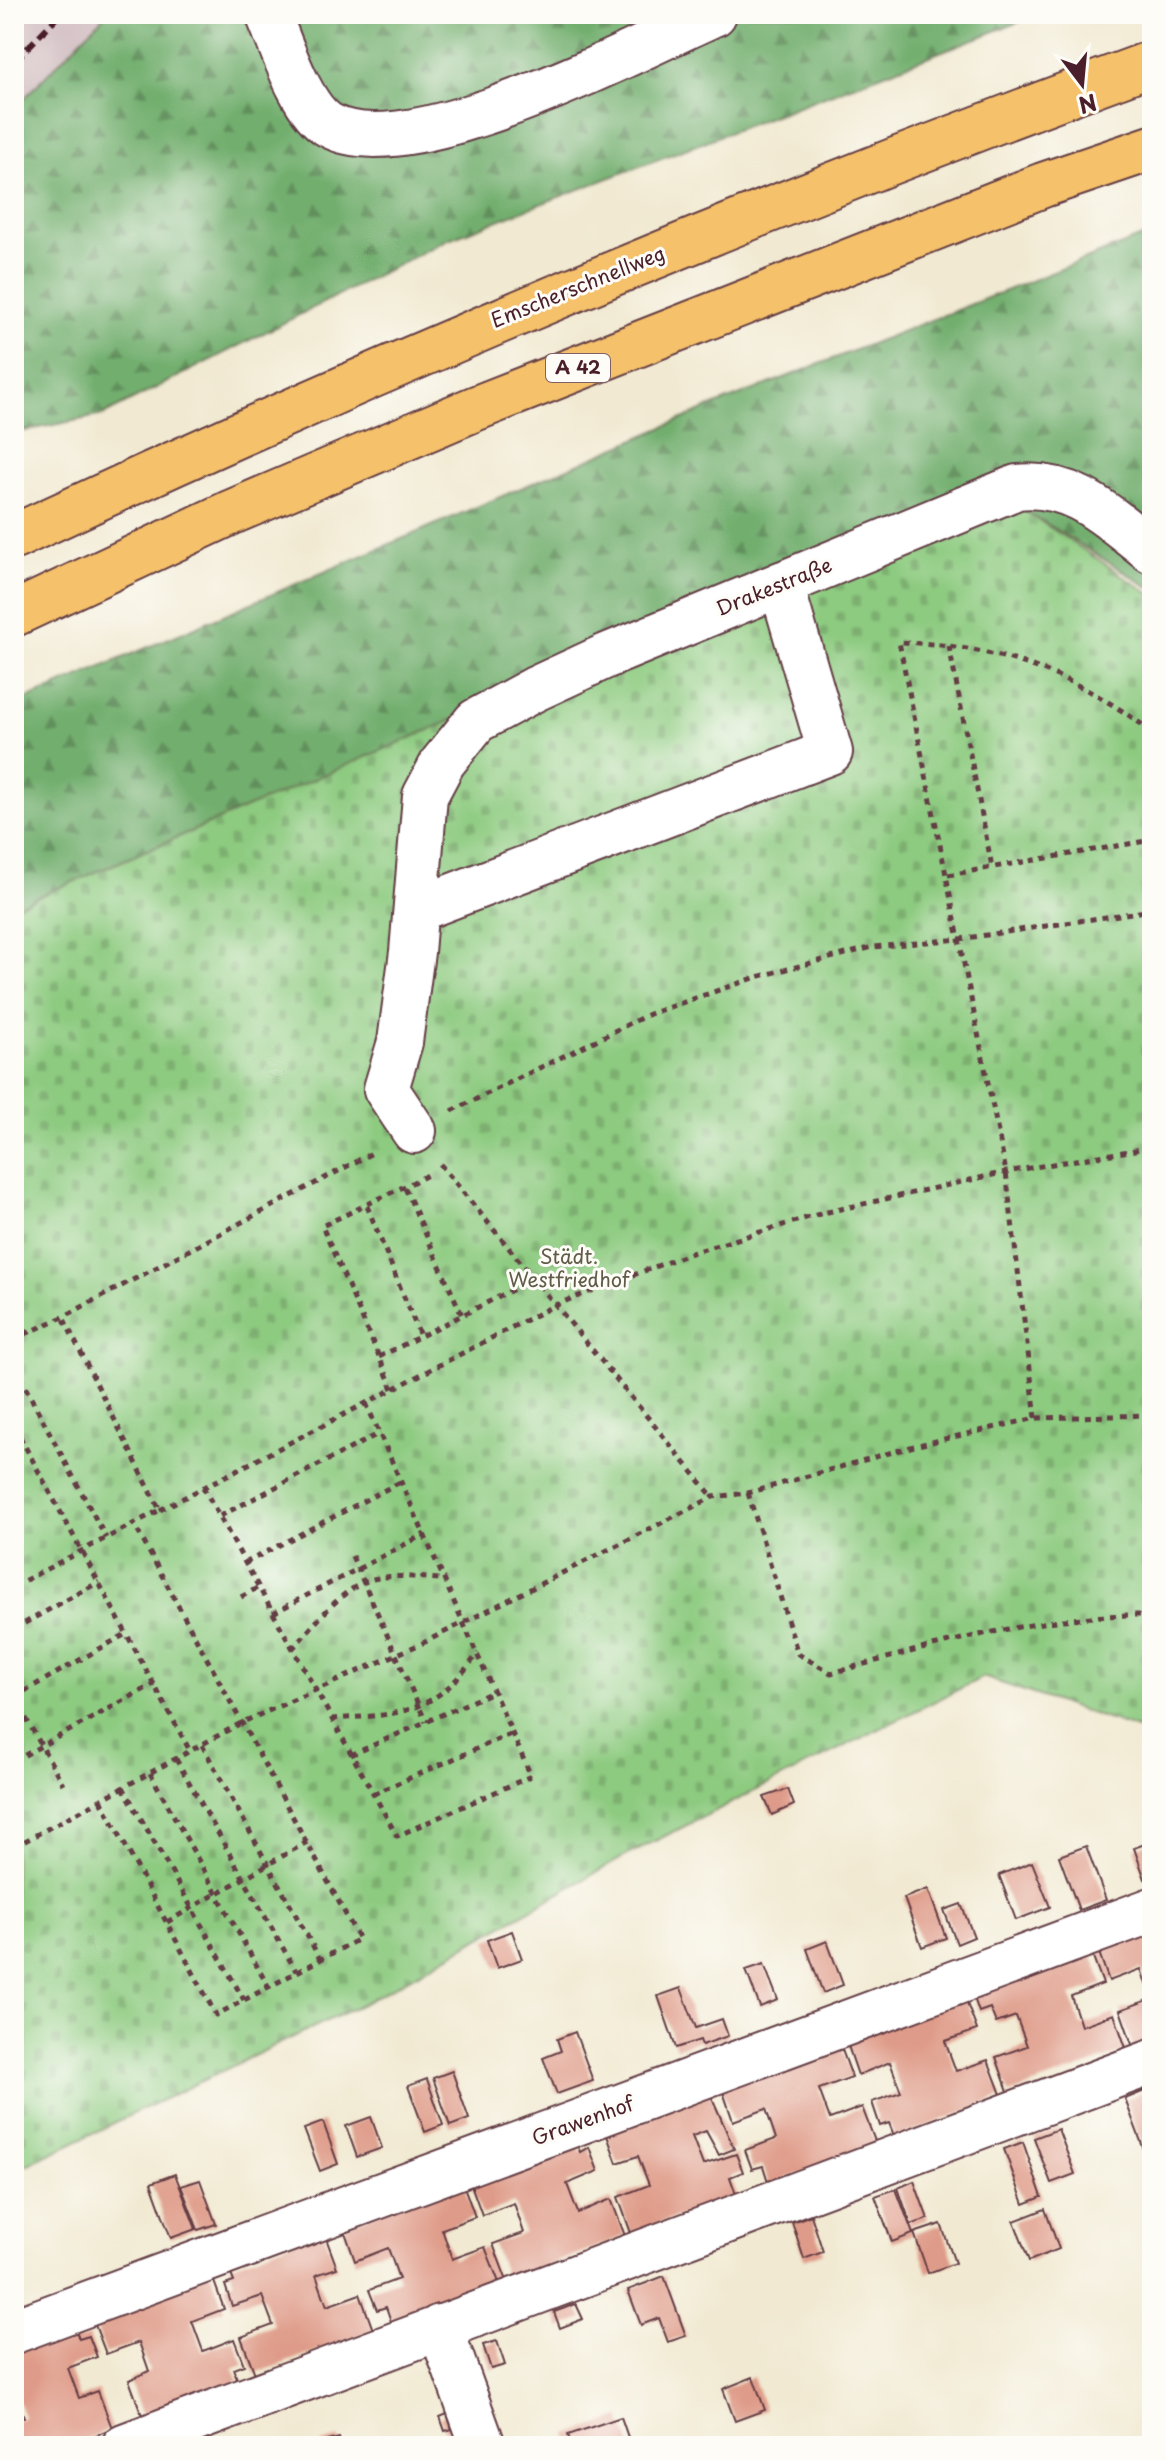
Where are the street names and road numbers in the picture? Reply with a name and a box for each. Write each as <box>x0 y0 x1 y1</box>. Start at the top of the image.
street label: Emscherschnellweg <box>486 237 669 335</box>
road number: A 42 <box>546 354 610 382</box>
street label: Drakestraße <box>711 549 836 623</box>
street label: Grawenhof <box>527 2087 639 2152</box>

